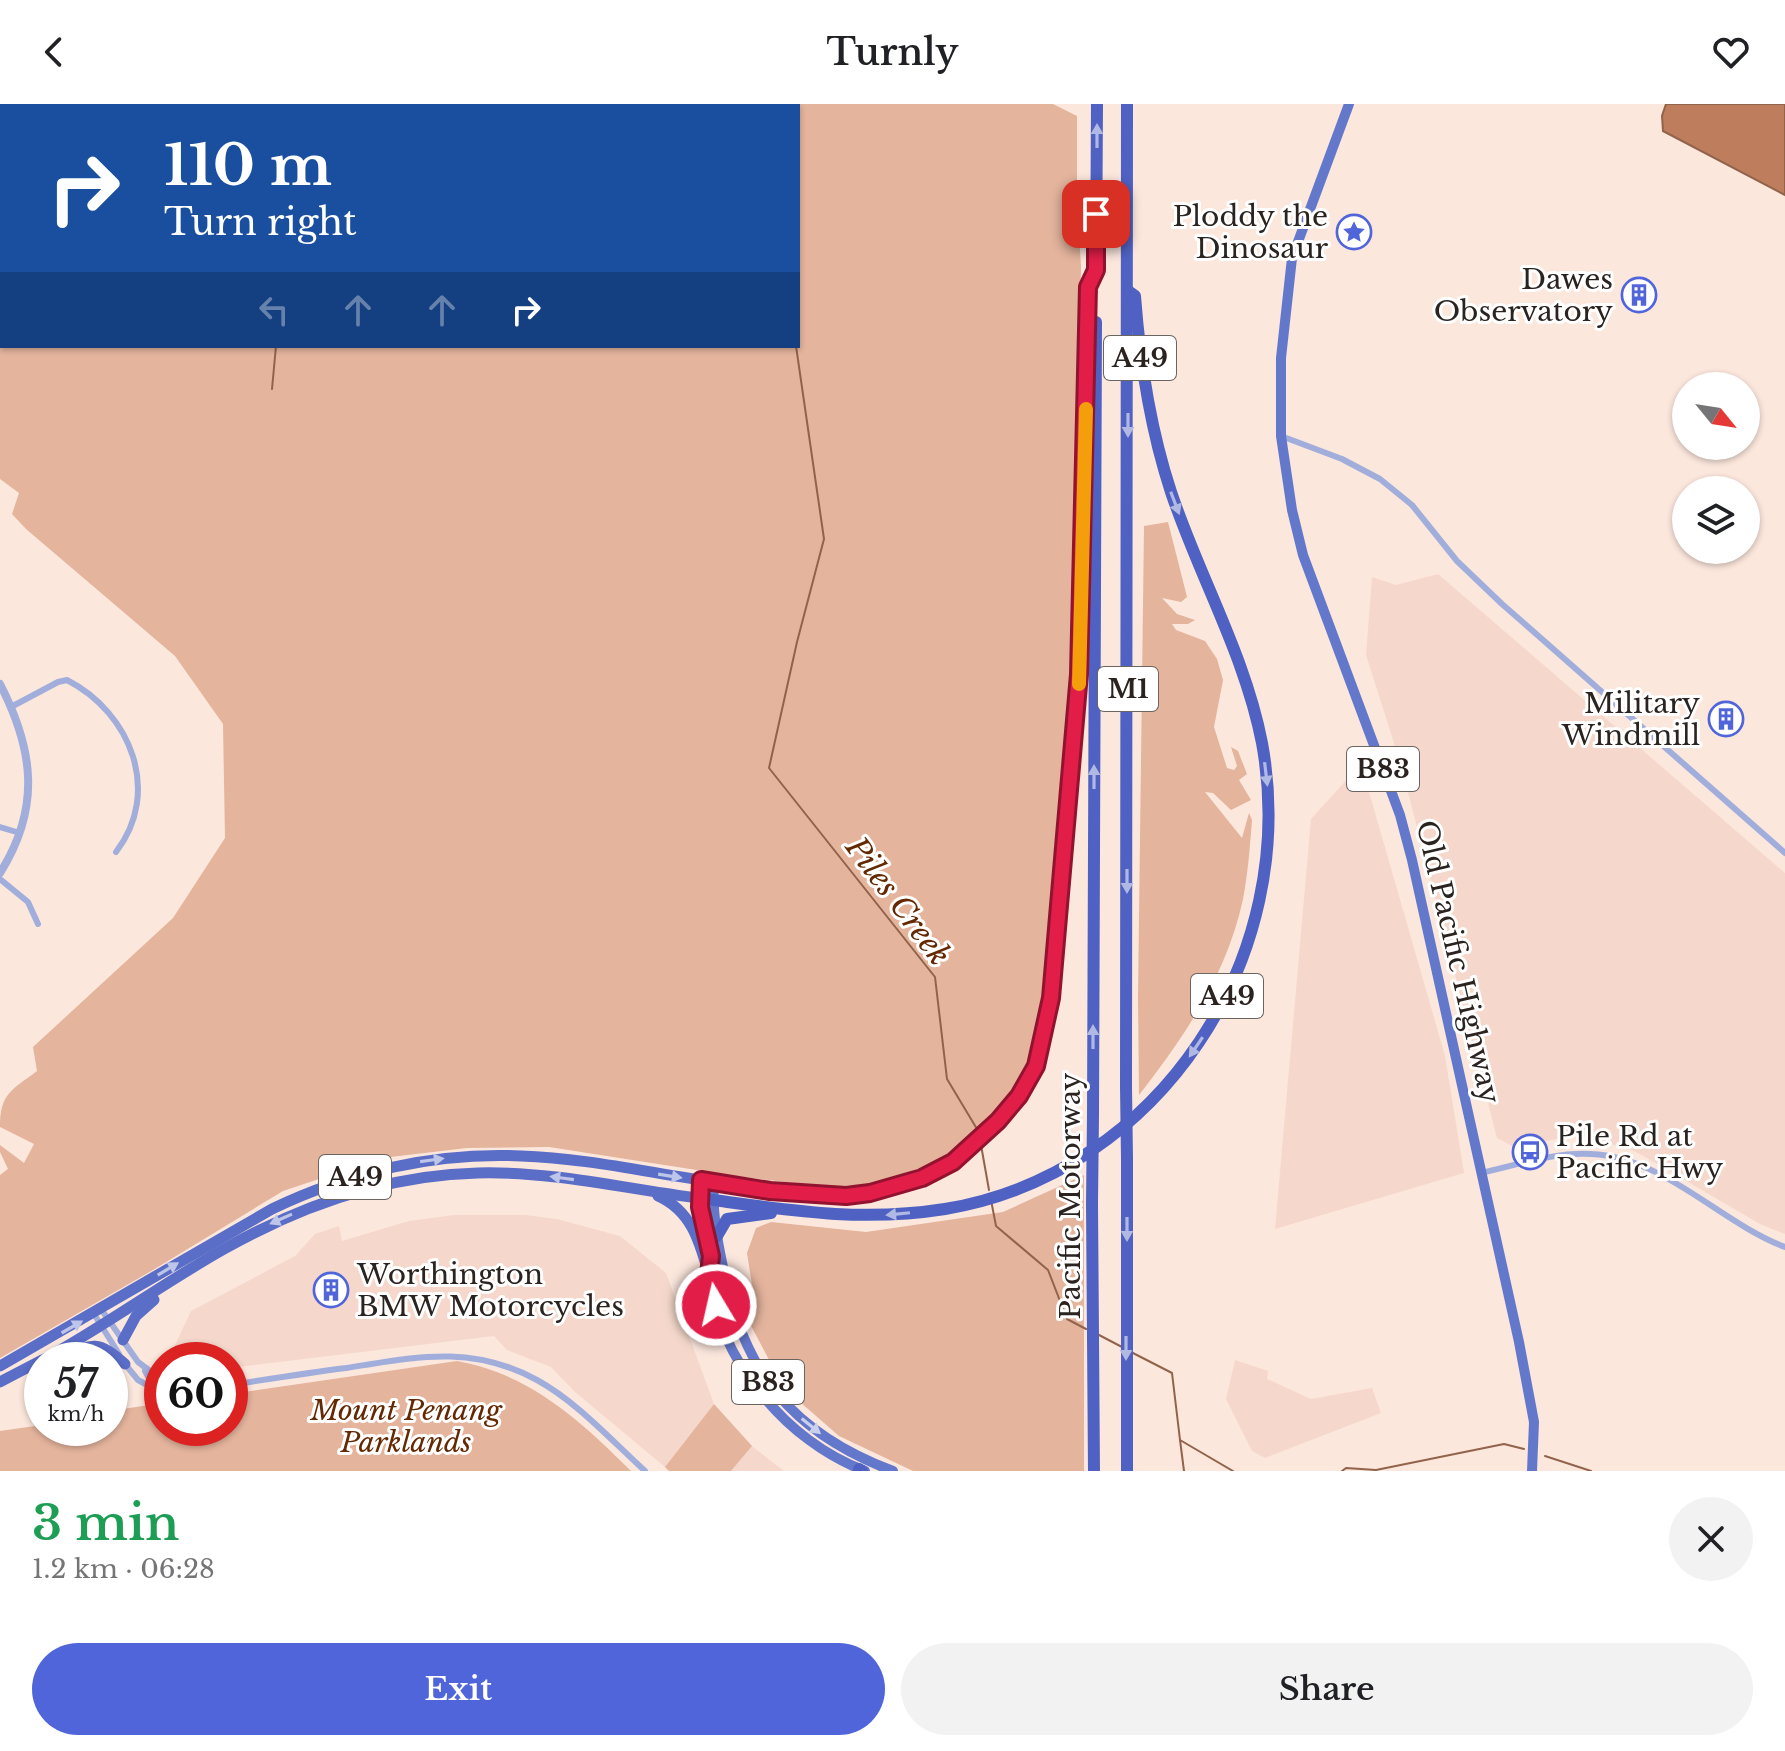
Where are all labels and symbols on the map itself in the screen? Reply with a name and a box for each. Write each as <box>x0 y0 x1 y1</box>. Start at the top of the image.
one-way arrow <box>1091 123 1103 148</box>
pin <box>1062 180 1130 248</box>
place label: Ploddy the Dinosaur <box>1173 199 1329 266</box>
place icon: Ploddy the Dinosaur <box>1335 213 1373 251</box>
place label: Dawes Observatory <box>1434 262 1613 329</box>
building icon: Dawes Observatory <box>1620 276 1658 314</box>
road number: A49 <box>1104 336 1176 380</box>
north arrow <box>1672 372 1760 460</box>
one-way arrow <box>1122 413 1134 438</box>
one-way arrow <box>1169 491 1182 515</box>
road number: M1 <box>1098 667 1158 711</box>
place label: Military Windmill <box>1561 686 1700 753</box>
building icon: Military Windmill <box>1707 700 1745 738</box>
road number: B83 <box>1347 747 1419 791</box>
one-way arrow <box>1260 762 1273 787</box>
one-way arrow <box>1088 764 1100 789</box>
street label: Old Pacific Highway <box>1408 817 1508 1107</box>
water label: Piles Creek <box>837 829 958 972</box>
one-way arrow <box>1121 869 1133 894</box>
road number: A49 <box>1191 974 1263 1018</box>
one-way arrow <box>1087 1024 1099 1049</box>
one-way arrow <box>1189 1036 1204 1058</box>
street label: Pacific Motorway <box>1053 1072 1088 1319</box>
place label: Pile Rd at Pacific Hwy <box>1556 1119 1723 1186</box>
bus stop icon: Pile Rd at Pacific Hwy <box>1511 1133 1549 1171</box>
one-way arrow <box>420 1153 445 1166</box>
road number: A49 <box>319 1155 391 1199</box>
one-way arrow <box>658 1170 683 1182</box>
one-way arrow <box>549 1171 574 1184</box>
one-way arrow <box>885 1208 910 1221</box>
one-way arrow <box>269 1213 292 1226</box>
one-way arrow <box>1121 1217 1133 1242</box>
place label: Worthington BMW Motorcycles <box>356 1257 624 1324</box>
one-way arrow <box>157 1263 179 1277</box>
position arrow <box>674 1263 758 1347</box>
building icon: Worthington BMW Motorcycles <box>312 1271 350 1309</box>
one-way arrow <box>61 1320 83 1334</box>
one-way arrow <box>1120 1336 1132 1361</box>
speed limit sign: 60 <box>144 1342 248 1446</box>
road number: B83 <box>732 1360 804 1404</box>
park label: Mount Penang Parklands <box>309 1393 503 1460</box>
one-way arrow <box>801 1417 821 1434</box>

